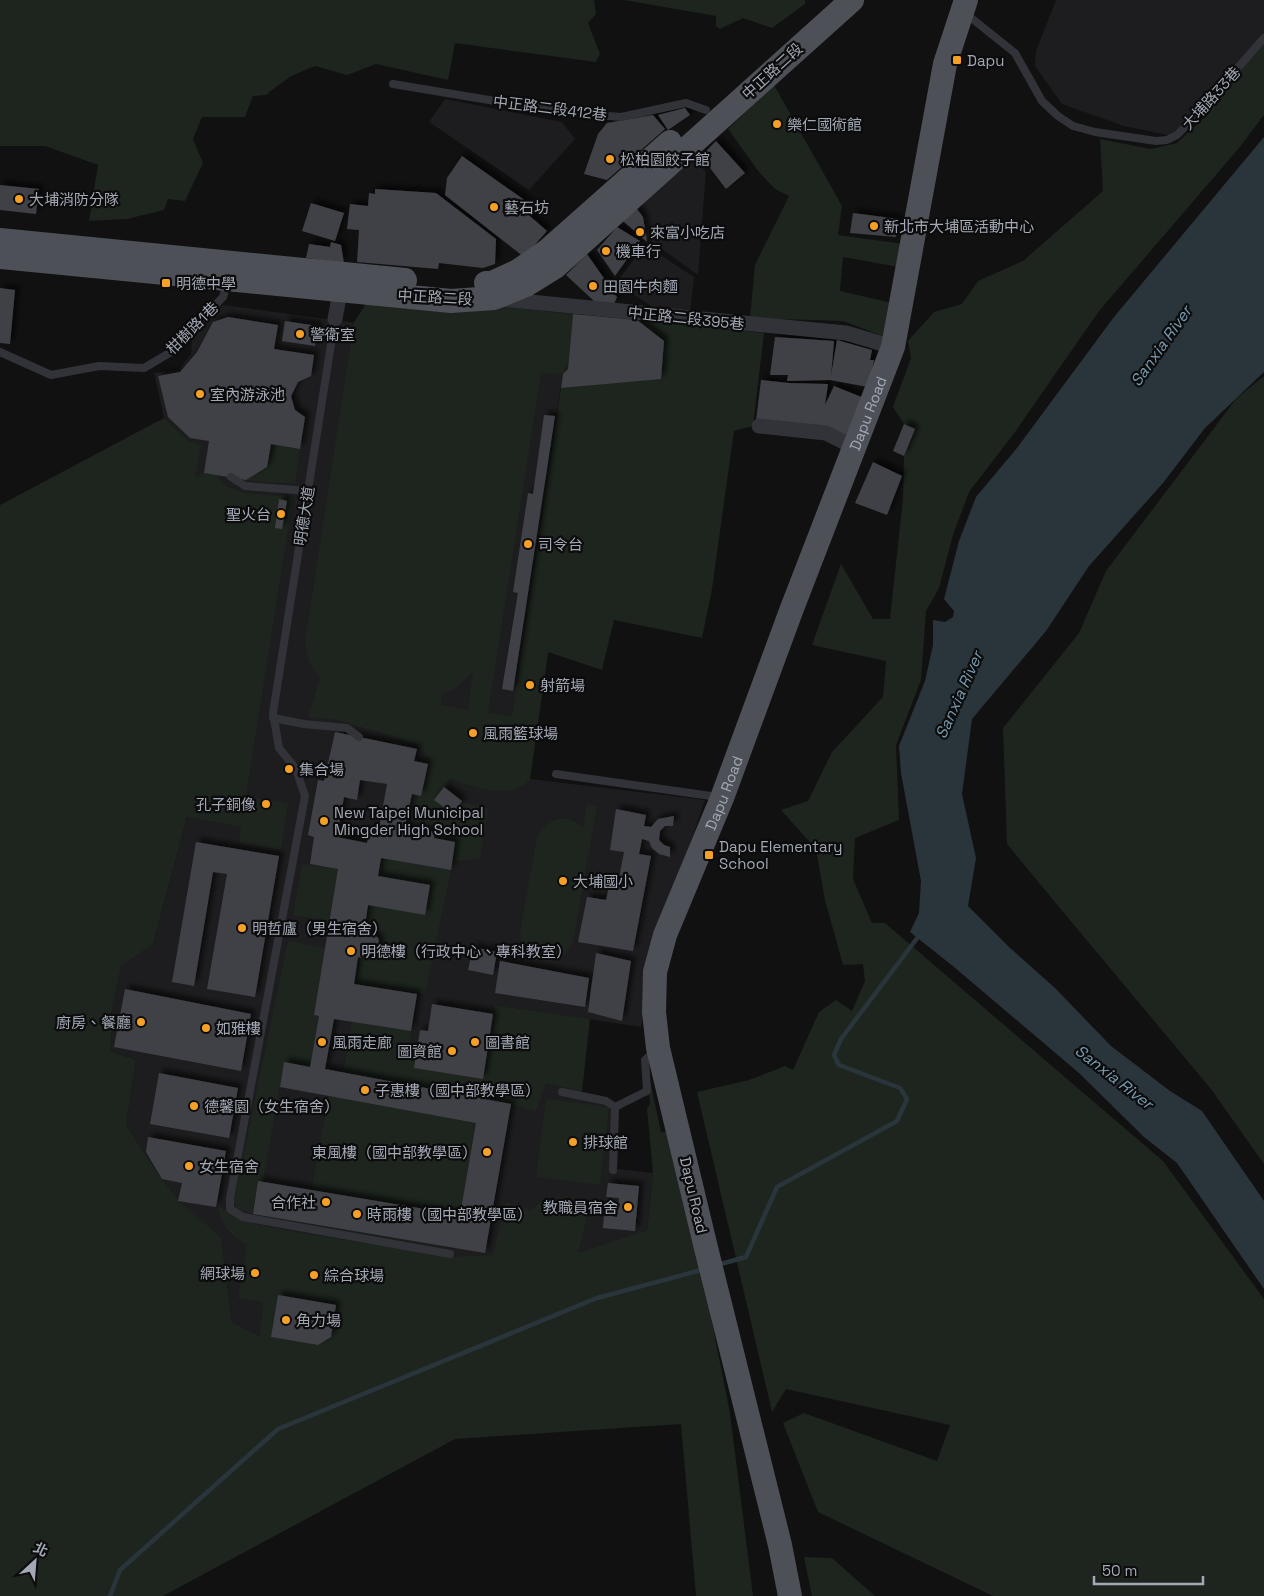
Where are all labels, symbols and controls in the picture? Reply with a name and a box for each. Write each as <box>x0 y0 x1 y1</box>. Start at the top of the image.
street label: 中正路二段 <box>738 39 806 103</box>
place label: Dapu <box>967 51 1004 70</box>
marker: Dapu <box>951 54 963 66</box>
street label: 大埔路33巷 <box>1178 63 1244 133</box>
street label: 中正路二段412巷 <box>492 92 608 124</box>
place label: 樂仁國術館 <box>787 115 862 134</box>
marker: 樂仁國術館 <box>771 118 783 130</box>
place label: 松柏園餃子館 <box>620 150 710 169</box>
marker: 松柏園餃子館 <box>604 153 616 165</box>
place label: 大埔消防分隊 <box>29 190 119 209</box>
marker: 大埔消防分隊 <box>13 193 25 205</box>
place label: 藝石坊 <box>504 198 549 217</box>
marker: 藝石坊 <box>488 201 500 213</box>
place label: 新北市大埔區活動中心 <box>884 217 1034 236</box>
marker: 新北市大埔區活動中心 <box>868 220 880 232</box>
place label: 來富小吃店 <box>650 223 725 242</box>
marker: 來富小吃店 <box>634 226 646 238</box>
place label: 機車行 <box>616 242 661 261</box>
marker: 機車行 <box>600 245 612 257</box>
place label: 明德中學 <box>176 274 236 293</box>
marker: 明德中學 <box>160 277 172 289</box>
place label: 田園牛肉麵 <box>603 277 678 296</box>
marker: 田園牛肉麵 <box>587 280 599 292</box>
street label: 中正路二段 <box>397 286 473 308</box>
street label: 柑樹路1巷 <box>162 298 222 358</box>
water label: Sanxia River <box>1126 300 1198 390</box>
street label: 中正路二段395巷 <box>627 302 745 334</box>
place label: 警衛室 <box>310 325 355 344</box>
marker: 警衛室 <box>294 328 306 340</box>
street label: Dapu Road <box>844 373 890 453</box>
place label: 室內游泳池 <box>210 385 285 404</box>
marker: 室內游泳池 <box>194 388 206 400</box>
street label: 明德大道 <box>290 485 318 547</box>
place label: 聖火台 <box>226 505 271 524</box>
marker: 聖火台 <box>275 508 287 520</box>
place label: 司令台 <box>538 535 583 554</box>
marker: 司令台 <box>522 538 534 550</box>
water label: Sanxia River <box>930 646 988 742</box>
place label: 射箭場 <box>540 676 585 695</box>
marker: 射箭場 <box>524 679 536 691</box>
place label: 風雨籃球場 <box>483 724 558 743</box>
marker: 風雨籃球場 <box>467 727 479 739</box>
street label: Dapu Road <box>700 753 746 833</box>
place label: 集合場 <box>299 760 344 779</box>
marker: 集合場 <box>283 763 295 775</box>
place label: 孔子銅像 <box>196 795 256 814</box>
marker: 孔子銅像 <box>260 798 272 810</box>
place label: New Taipei Municipal Mingder High School <box>334 803 484 839</box>
marker: New Taipei Municipal Mingder High School <box>318 815 330 827</box>
place label: Dapu Elementary School <box>719 837 842 873</box>
marker: Dapu Elementary School <box>703 849 715 861</box>
place label: 大埔國小 <box>573 872 633 891</box>
marker: 大埔國小 <box>557 875 569 887</box>
place label: 明哲廬（男生宿舍） <box>252 919 387 938</box>
marker: 明哲廬（男生宿舍） <box>236 922 248 934</box>
place label: 明德樓（行政中心、專科教室） <box>361 942 571 961</box>
marker: 明德樓（行政中心、專科教室） <box>345 945 357 957</box>
place label: 廚房、餐廳 <box>56 1013 131 1032</box>
marker: 廚房、餐廳 <box>135 1016 147 1028</box>
place label: 如雅樓 <box>216 1019 261 1038</box>
marker: 如雅樓 <box>200 1022 212 1034</box>
place label: 風雨走廊 <box>332 1033 392 1052</box>
place label: 圖書館 <box>485 1033 530 1052</box>
marker: 風雨走廊 <box>316 1036 328 1048</box>
marker: 圖書館 <box>469 1036 481 1048</box>
water label: Sanxia River <box>1071 1040 1159 1115</box>
place label: 圖資館 <box>397 1042 442 1061</box>
marker: 圖資館 <box>446 1045 458 1057</box>
place label: 子惠樓（國中部教學區） <box>375 1081 540 1100</box>
marker: 子惠樓（國中部教學區） <box>359 1084 371 1096</box>
place label: 德馨園（女生宿舍） <box>204 1097 339 1116</box>
marker: 德馨園（女生宿舍） <box>188 1100 200 1112</box>
place label: 排球館 <box>583 1133 628 1152</box>
marker: 排球館 <box>567 1136 579 1148</box>
place label: 東風樓（國中部教學區） <box>312 1143 477 1162</box>
marker: 東風樓（國中部教學區） <box>481 1146 493 1158</box>
street label: Dapu Road <box>676 1155 712 1235</box>
place label: 女生宿舍 <box>199 1157 259 1176</box>
marker: 女生宿舍 <box>183 1160 195 1172</box>
place label: 合作社 <box>271 1193 316 1212</box>
marker: 合作社 <box>320 1196 332 1208</box>
place label: 教職員宿舍 <box>543 1198 618 1217</box>
marker: 教職員宿舍 <box>622 1201 634 1213</box>
place label: 時雨樓（國中部教學區） <box>367 1205 532 1224</box>
marker: 時雨樓（國中部教學區） <box>351 1208 363 1220</box>
place label: 網球場 <box>200 1264 245 1283</box>
place label: 綜合球場 <box>324 1266 384 1285</box>
marker: 網球場 <box>249 1267 261 1279</box>
marker: 綜合球場 <box>308 1269 320 1281</box>
place label: 角力場 <box>296 1311 341 1330</box>
marker: 角力場 <box>280 1314 292 1326</box>
north arrow <box>10 1536 60 1586</box>
text: 北 <box>30 1538 51 1560</box>
scale bar <box>1094 1554 1203 1586</box>
text: 50 m <box>1102 1561 1137 1580</box>

